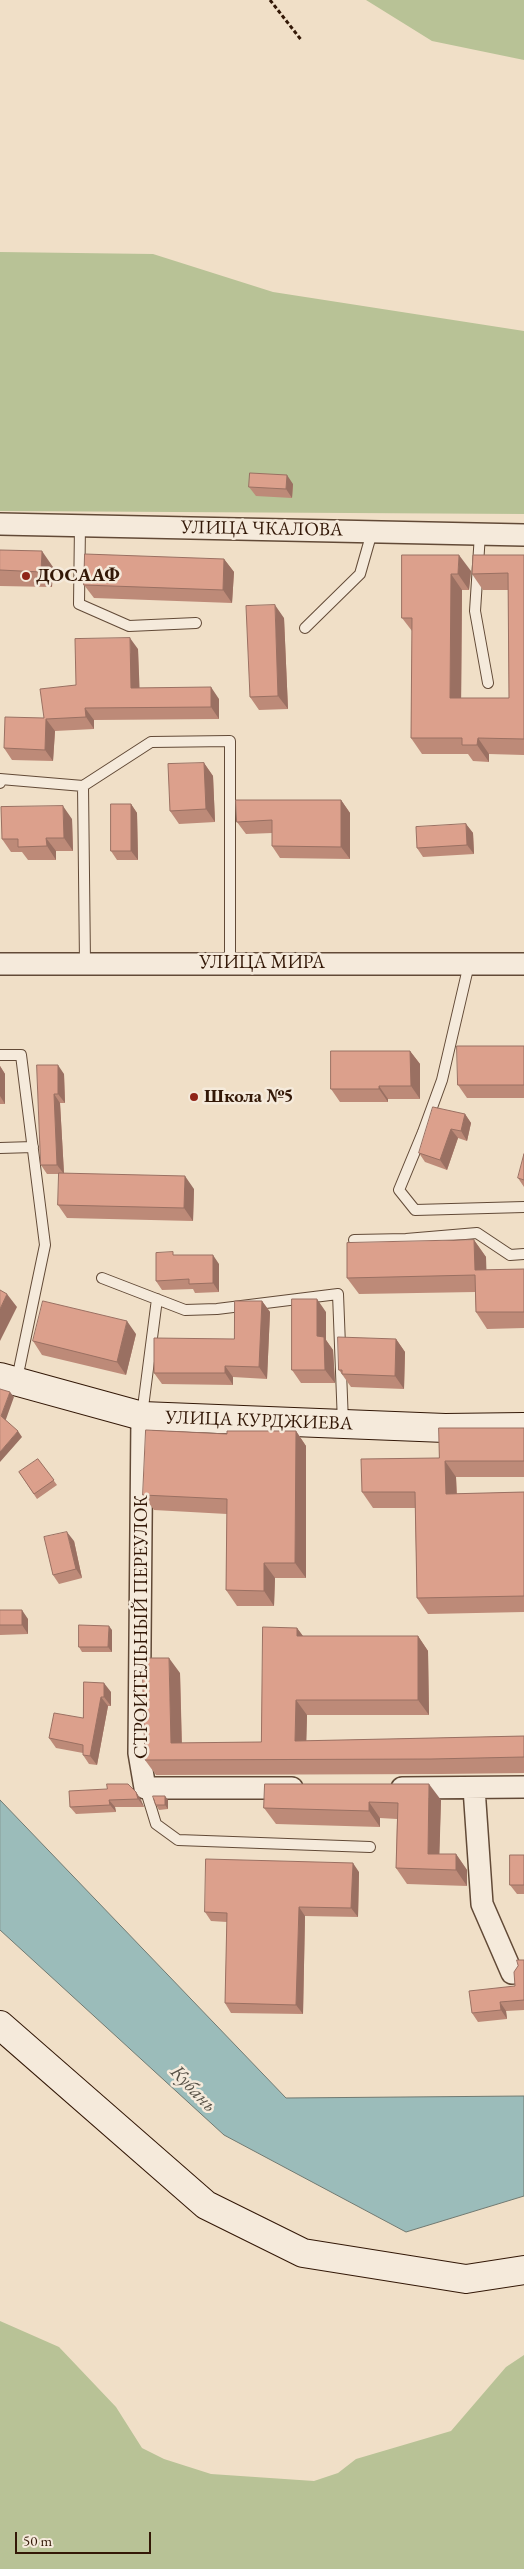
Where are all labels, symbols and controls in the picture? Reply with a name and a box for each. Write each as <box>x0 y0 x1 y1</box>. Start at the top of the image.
street label: УЛИЦА ЧКАЛОВА <box>181 516 343 542</box>
place label: ДОСААФ <box>36 565 120 587</box>
marker: ДОСААФ <box>20 570 32 582</box>
street label: УЛИЦА МИРА <box>199 952 325 974</box>
place label: Школа №5 <box>204 1086 294 1108</box>
marker: Школа №5 <box>188 1091 200 1103</box>
street label: УЛИЦА КУРДЖИЕВА <box>165 1406 353 1436</box>
street label: СТРОИТЕЛЬНЫЙ ПЕРЕУЛОК <box>131 1495 153 1759</box>
water label: Кубань <box>165 2060 221 2118</box>
scale bar <box>18 2522 154 2554</box>
text: 50 m <box>23 2531 52 2550</box>

